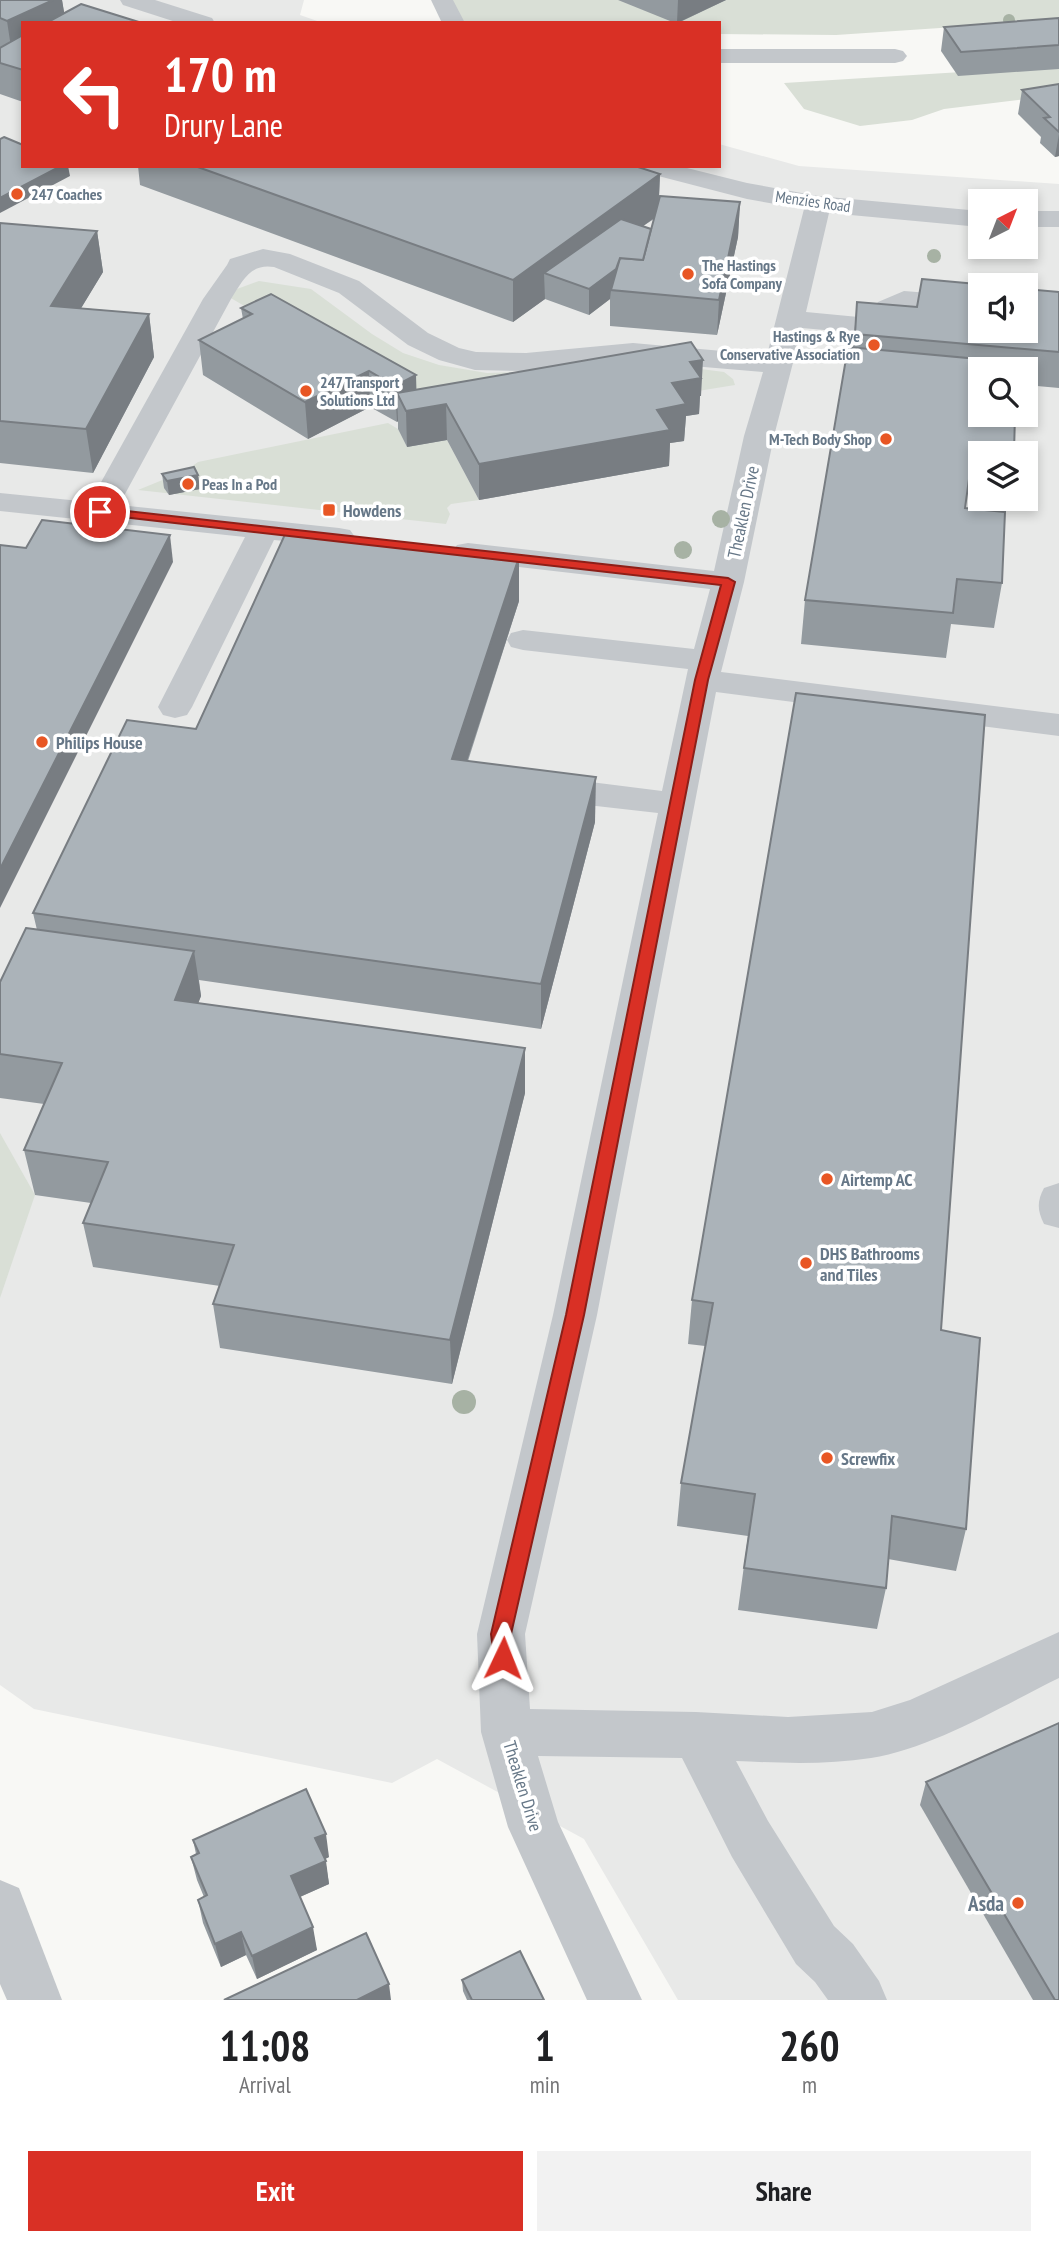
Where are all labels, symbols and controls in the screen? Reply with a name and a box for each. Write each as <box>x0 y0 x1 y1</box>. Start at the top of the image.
text: 170 m <box>164 42 277 106</box>
icon: left <box>49 49 140 140</box>
text: Drury Lane <box>164 104 283 146</box>
place label: 247 Coaches <box>31 184 103 204</box>
marker: 247 Coaches <box>9 186 25 202</box>
street label: Menzies Road <box>774 186 852 216</box>
north arrow <box>968 189 1038 259</box>
map controls <box>968 189 1038 511</box>
place label: The Hastings Sofa Company <box>702 255 782 293</box>
marker: The Hastings Sofa Company <box>680 266 696 282</box>
button: sound <box>968 273 1038 343</box>
place label: Hastings & Rye Conservative Association <box>720 326 860 364</box>
marker: Hastings & Rye Conservative Association <box>866 337 882 353</box>
button: search <box>968 357 1038 427</box>
place label: 247 Transport Solutions Ltd <box>320 372 400 410</box>
marker: 247 Transport Solutions Ltd <box>298 383 314 399</box>
place label: M-Tech Body Shop <box>769 429 872 449</box>
marker: M-Tech Body Shop <box>878 431 894 447</box>
button: layers <box>968 441 1038 511</box>
street label: Theaklen Drive <box>722 464 764 560</box>
place label: Peas In a Pod <box>202 474 277 494</box>
marker: Peas In a Pod <box>180 476 196 492</box>
pin <box>70 482 130 542</box>
icon: arrive <box>81 493 119 531</box>
place label: Howdens <box>343 499 401 522</box>
marker: Howdens <box>321 502 337 518</box>
place label: Philips House <box>56 731 143 754</box>
marker: Philips House <box>34 734 50 750</box>
place label: Airtemp AC <box>840 1168 913 1191</box>
marker: Airtemp AC <box>819 1171 835 1187</box>
place label: DHS Bathrooms and Tiles <box>820 1242 920 1286</box>
marker: DHS Bathrooms and Tiles <box>798 1255 814 1271</box>
place label: Screwfix <box>841 1447 895 1470</box>
marker: Screwfix <box>819 1450 835 1466</box>
position arrow <box>466 1621 540 1695</box>
street label: Theaklen Drive <box>498 1738 548 1834</box>
place label: Asda <box>967 1890 1004 1917</box>
marker: Asda <box>1010 1895 1026 1911</box>
text: 11:08 <box>219 2018 310 2073</box>
text: 1 <box>535 2018 555 2073</box>
text: 260 <box>779 2018 840 2073</box>
text: Arrival <box>239 2070 291 2099</box>
text: min <box>530 2070 560 2099</box>
text: m <box>802 2070 817 2099</box>
button: Exit <box>28 2151 523 2231</box>
button: Share <box>537 2151 1031 2231</box>

